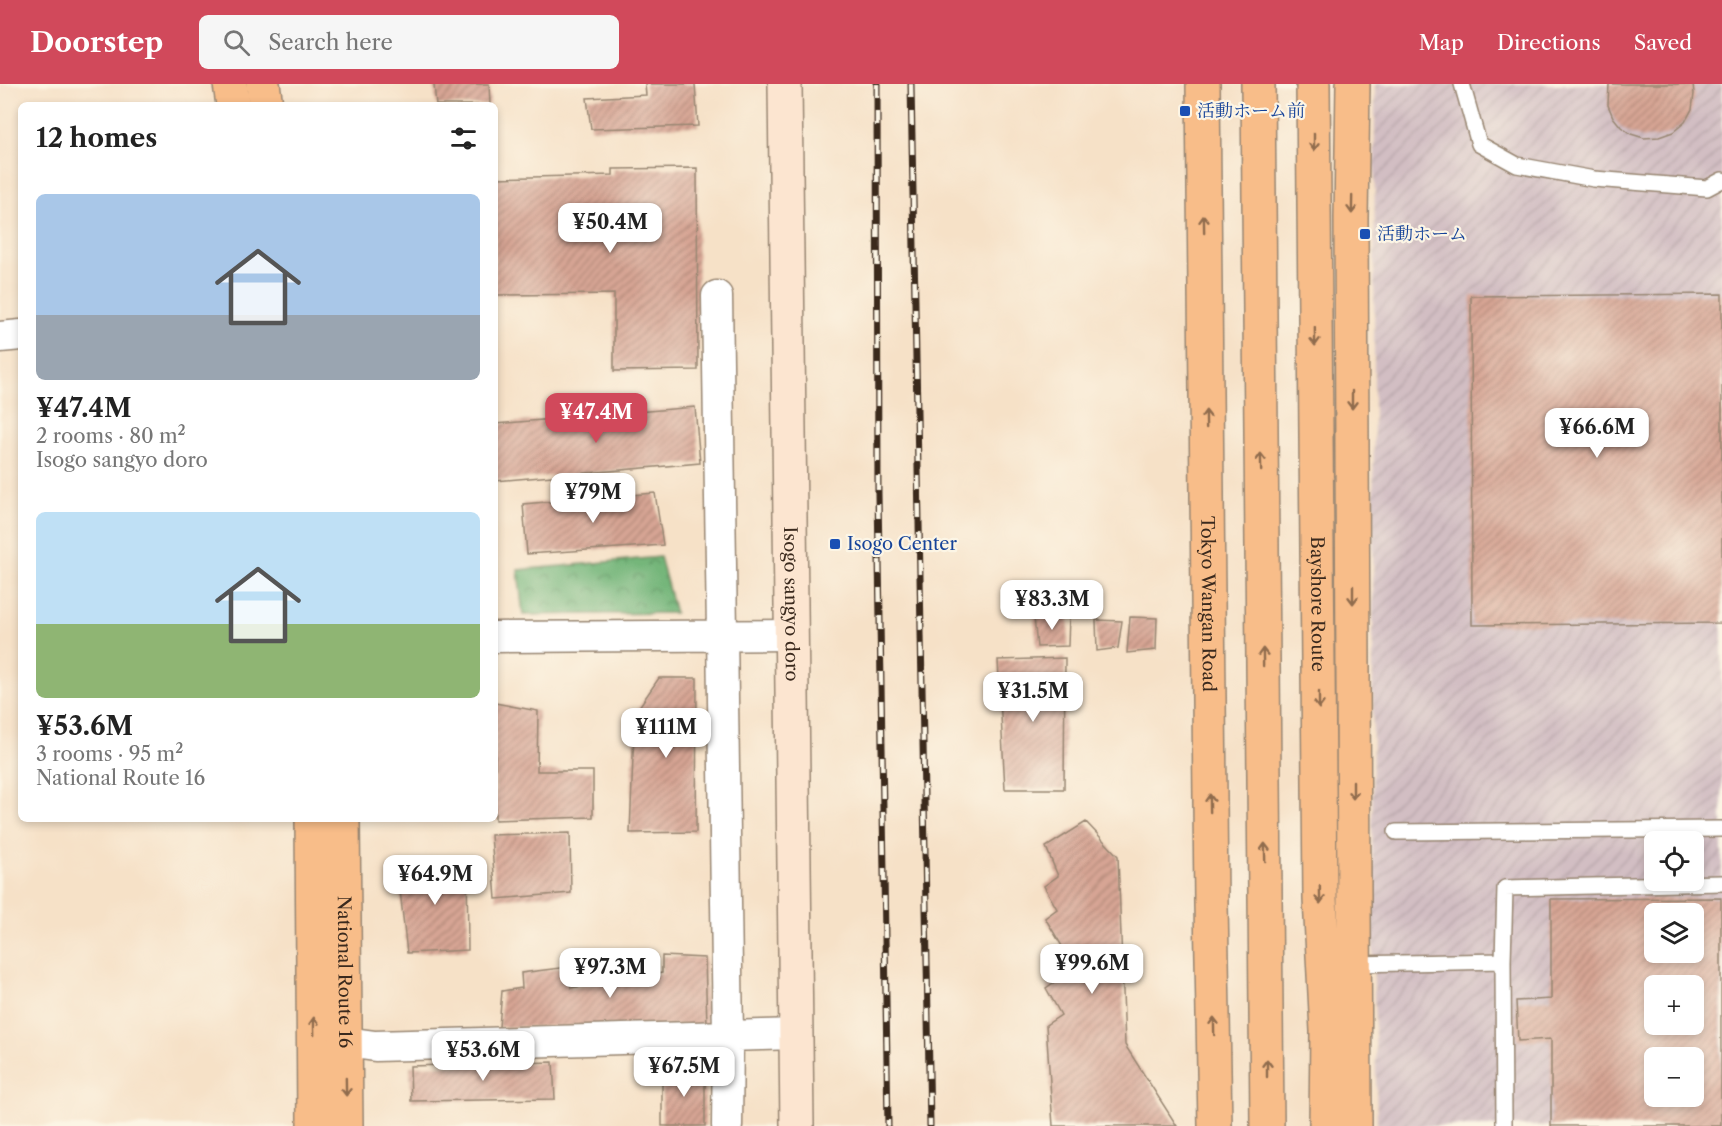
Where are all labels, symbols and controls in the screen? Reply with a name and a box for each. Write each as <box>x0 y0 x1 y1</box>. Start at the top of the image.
search box <box>199 15 619 69</box>
text: Doorstep <box>30 25 163 59</box>
icon: search <box>220 26 253 59</box>
text: Search here <box>268 29 393 56</box>
text: Map <box>1419 30 1464 55</box>
text: Directions <box>1497 30 1601 55</box>
text: Saved <box>1634 30 1692 55</box>
place label: 活動ホーム前 <box>1197 100 1305 122</box>
marker: 活動ホーム前 <box>1178 104 1192 118</box>
text: 12 homes <box>36 122 157 154</box>
icon: filters <box>447 122 480 155</box>
one-way arrow <box>1308 132 1320 152</box>
one-way arrow <box>1346 195 1357 215</box>
pin: ¥50.4M <box>561 203 659 254</box>
text: ¥50.4M <box>572 210 648 234</box>
one-way arrow <box>1198 214 1210 234</box>
place label: 活動ホーム <box>1377 223 1467 245</box>
marker: 活動ホーム <box>1358 227 1372 241</box>
icon: home <box>204 233 312 341</box>
one-way arrow <box>1309 327 1321 347</box>
one-way arrow <box>1346 390 1358 410</box>
text: ¥47.4M <box>36 392 132 424</box>
pin: ¥47.4M <box>547 393 645 444</box>
text: ¥47.4M <box>559 400 633 424</box>
pin: ¥66.6M <box>1548 408 1646 459</box>
one-way arrow <box>1200 409 1212 429</box>
text: ¥66.6M <box>1559 415 1635 439</box>
text: 2 rooms · 80 m² <box>36 424 186 448</box>
text: Isogo sangyo doro <box>36 448 208 472</box>
one-way arrow <box>1255 452 1267 472</box>
pin: ¥79M <box>557 473 629 524</box>
text: ¥79M <box>564 480 622 504</box>
street label: Tokyo Wangan Road <box>1196 516 1220 692</box>
street label: Isogo sangyo doro <box>779 526 803 681</box>
place label: Isogo Center <box>847 533 957 555</box>
street label: Bayshore Route <box>1306 536 1329 672</box>
marker: Isogo Center <box>828 537 842 551</box>
icon: home <box>204 551 312 659</box>
pin: ¥83.3M <box>1003 580 1101 631</box>
one-way arrow <box>1347 585 1359 605</box>
text: ¥83.3M <box>1014 587 1090 611</box>
one-way arrow <box>1257 647 1269 667</box>
pin: ¥31.5M <box>984 672 1082 723</box>
text: ¥31.5M <box>997 679 1069 703</box>
one-way arrow <box>1313 690 1325 710</box>
pin: ¥111M <box>624 708 708 759</box>
text: ¥53.6M <box>36 710 133 742</box>
text: ¥111M <box>635 715 697 739</box>
text: 3 rooms · 95 m² <box>36 742 183 766</box>
text: National Route 16 <box>36 766 205 790</box>
one-way arrow <box>1347 780 1359 800</box>
one-way arrow <box>1204 793 1216 813</box>
map controls <box>1644 831 1704 1107</box>
button: locate <box>1644 831 1704 891</box>
one-way arrow <box>1259 842 1271 862</box>
pin: ¥64.9M <box>386 855 484 906</box>
text: ¥64.9M <box>397 862 473 886</box>
one-way arrow <box>1314 885 1325 905</box>
street label: National Route 16 <box>333 896 356 1048</box>
button: layers <box>1644 903 1704 963</box>
pin: ¥99.6M <box>1043 944 1141 995</box>
pin: ¥97.3M <box>561 948 659 999</box>
text: ¥99.6M <box>1054 951 1130 975</box>
text: ¥97.3M <box>573 955 647 979</box>
button: + <box>1644 975 1704 1035</box>
one-way arrow <box>308 1016 319 1036</box>
one-way arrow <box>1208 1016 1219 1036</box>
pin: ¥53.6M <box>434 1031 532 1082</box>
text: ¥53.6M <box>446 1038 520 1062</box>
pin: ¥67.5M <box>635 1047 733 1098</box>
button: − <box>1644 1047 1704 1107</box>
text: ¥67.5M <box>648 1054 720 1078</box>
one-way arrow <box>1261 1058 1273 1078</box>
one-way arrow <box>340 1077 352 1097</box>

